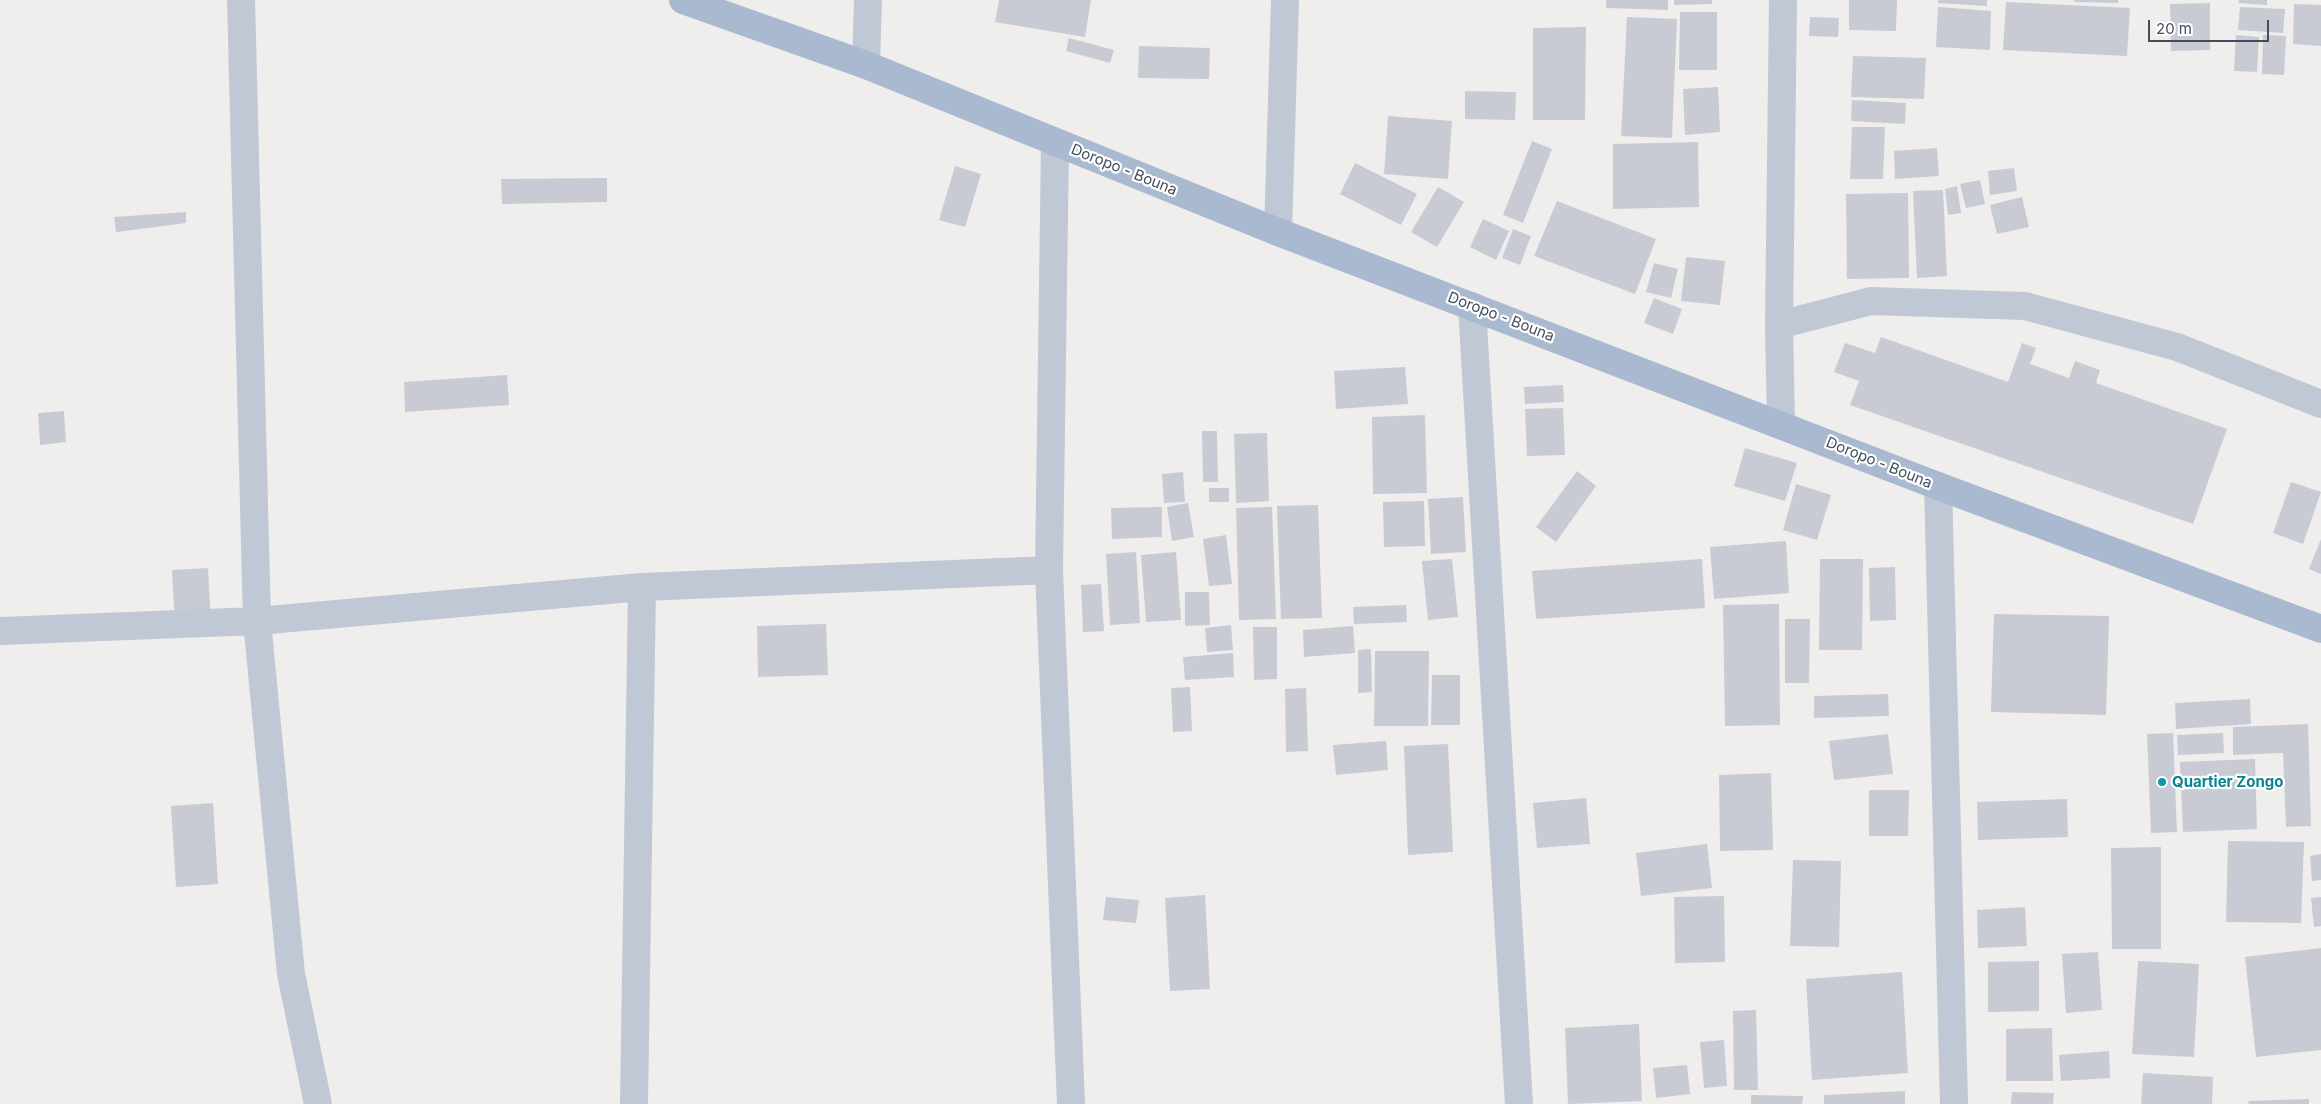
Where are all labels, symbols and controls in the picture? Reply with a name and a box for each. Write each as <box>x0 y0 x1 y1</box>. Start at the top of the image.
scale bar <box>2151 10 2272 42</box>
text: 20 m <box>2156 19 2192 38</box>
street label: Doropo - Bouna <box>1068 141 1180 199</box>
street label: Doropo - Bouna <box>1445 288 1557 346</box>
street label: Doropo - Bouna <box>1823 434 1935 492</box>
place label: Quartier Zongo <box>2172 773 2283 791</box>
marker: Quartier Zongo <box>2156 776 2168 788</box>

